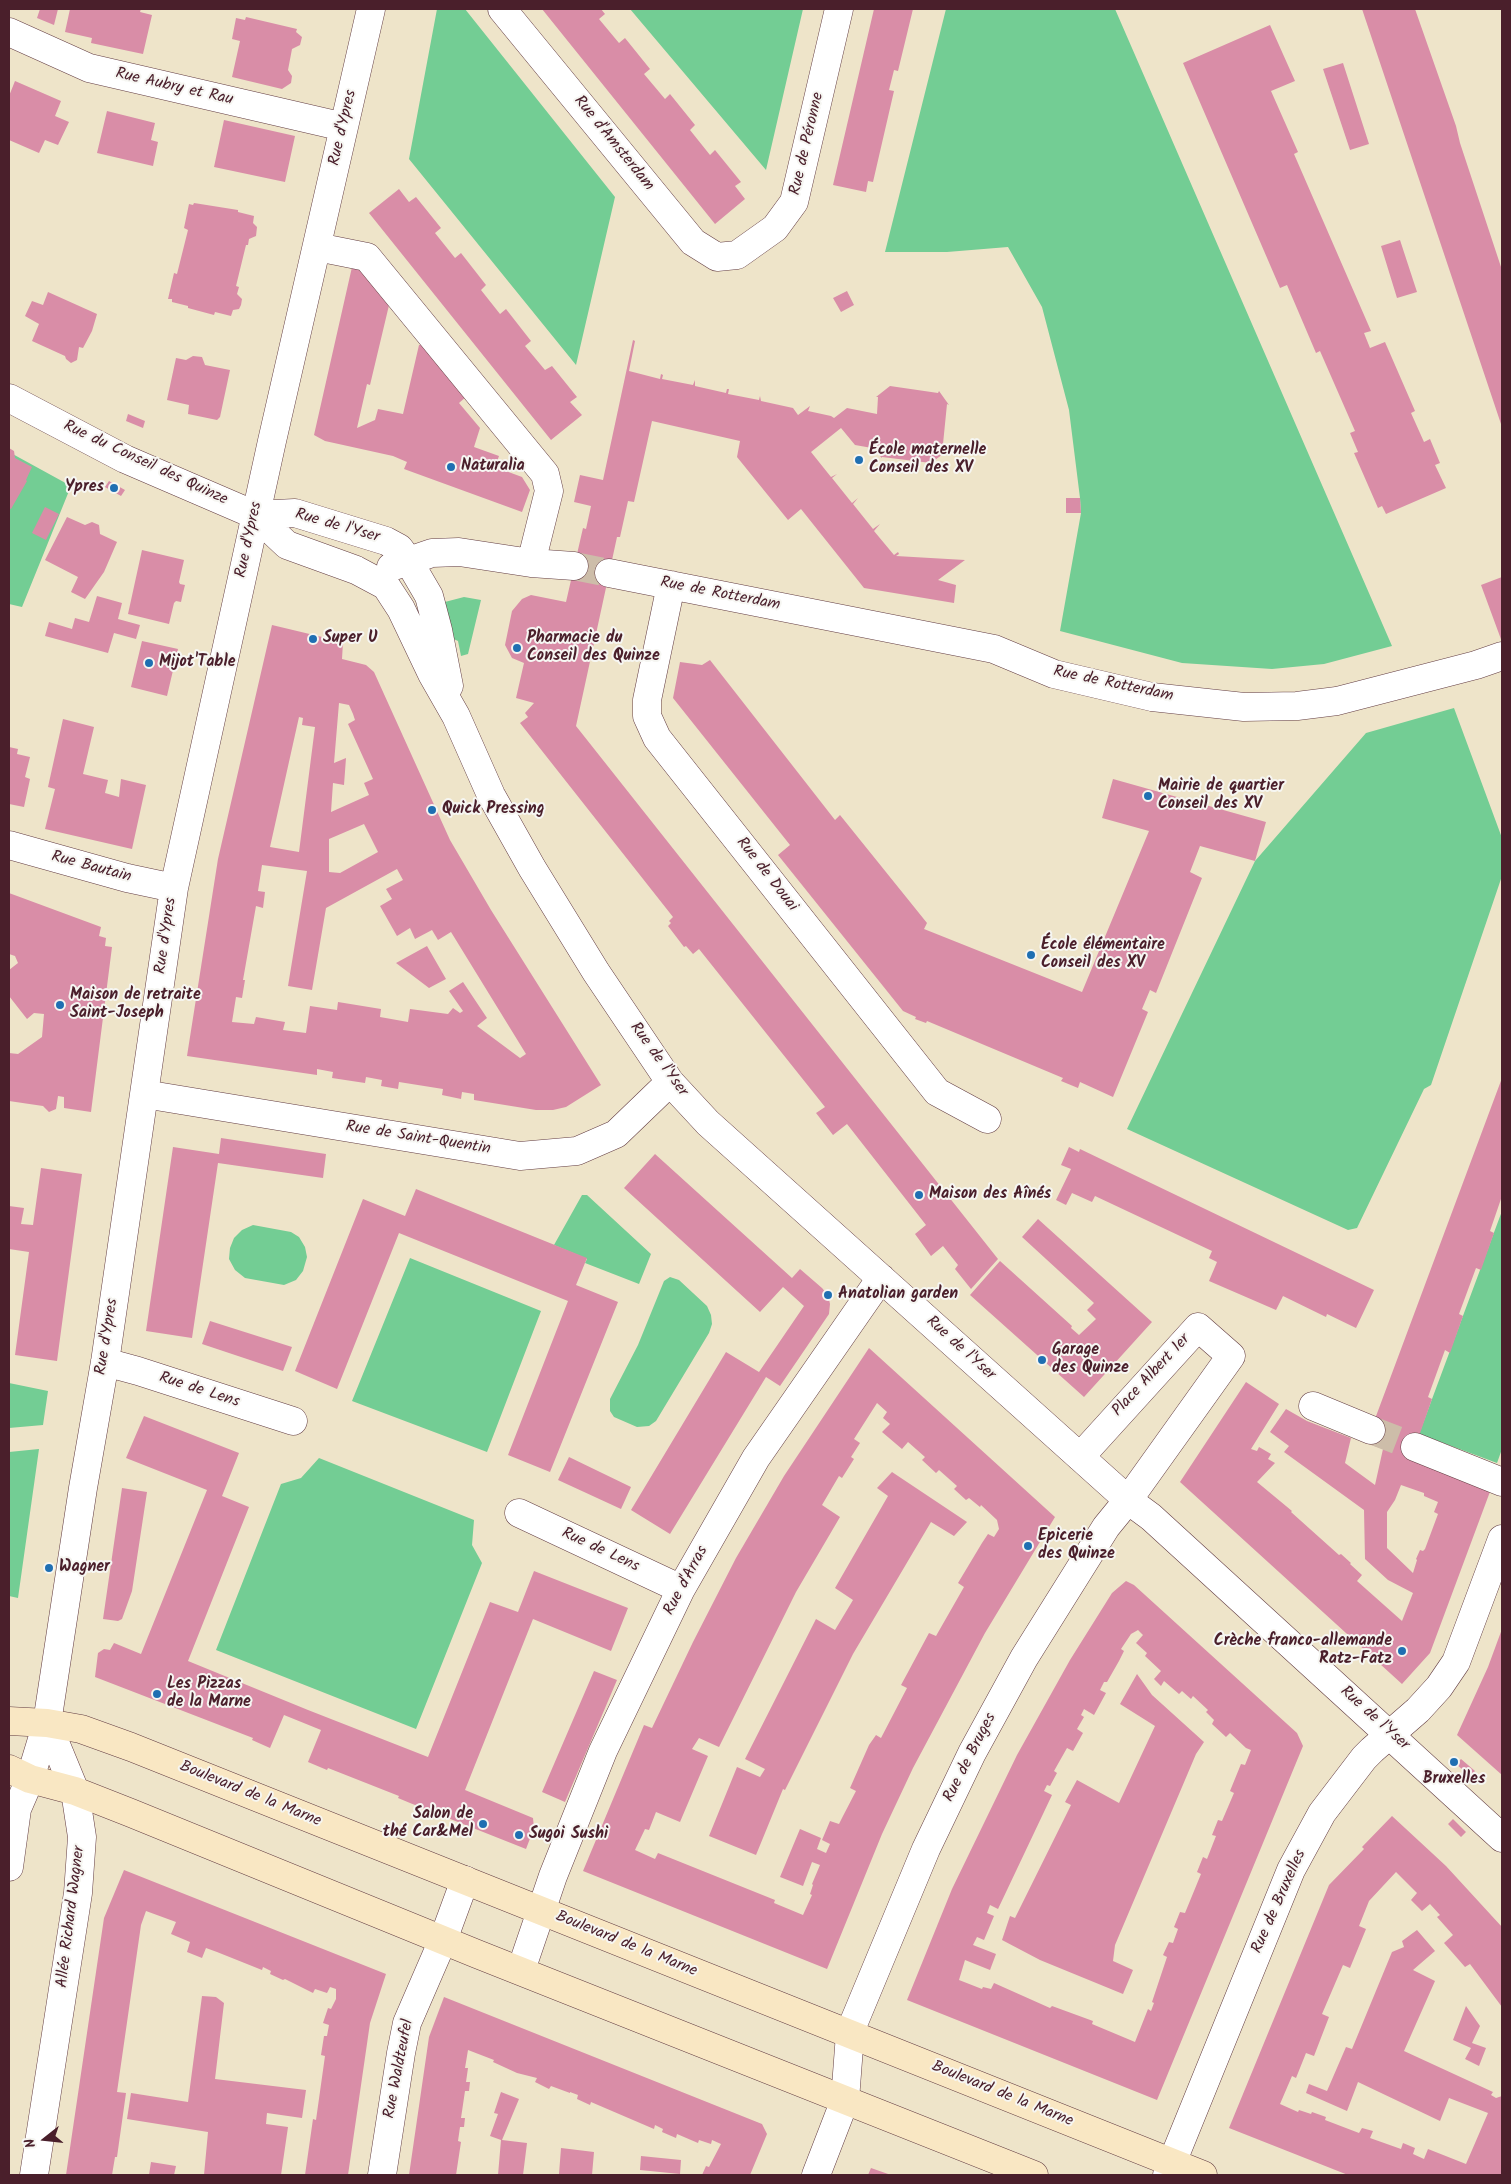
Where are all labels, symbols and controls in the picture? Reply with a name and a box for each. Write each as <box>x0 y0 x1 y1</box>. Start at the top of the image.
street label: Rue Aubry et Rau <box>113 65 235 111</box>
street label: Rue d'Ypres <box>326 88 362 168</box>
street label: Rue de Péronne <box>787 91 829 197</box>
street label: Rue d'Amsterdam <box>569 92 657 196</box>
street label: Rue du Conseil des Quinze <box>60 417 230 511</box>
place label: École maternelle Conseil des XV <box>869 441 986 479</box>
marker: École maternelle Conseil des XV <box>853 454 865 466</box>
place label: Naturalia <box>461 457 525 477</box>
marker: Naturalia <box>445 461 457 473</box>
place label: Ypres <box>65 478 104 498</box>
marker: Ypres <box>108 482 120 494</box>
street label: Rue d'Ypres <box>233 500 267 580</box>
street label: Rue de l'Yser <box>293 506 381 548</box>
street label: Rue de Rotterdam <box>658 574 782 616</box>
place label: Super U <box>323 629 377 649</box>
place label: Pharmacie du Conseil des Quinze <box>527 629 660 667</box>
marker: Super U <box>307 633 319 645</box>
marker: Pharmacie du Conseil des Quinze <box>511 642 523 654</box>
place label: Mijot'Table <box>159 653 235 673</box>
marker: Mijot'Table <box>143 657 155 669</box>
street label: Rue de Rotterdam <box>1051 663 1175 707</box>
place label: Mairie de quartier Conseil des XV <box>1158 777 1284 815</box>
marker: Mairie de quartier Conseil des XV <box>1142 790 1154 802</box>
place label: Quick Pressing <box>442 800 544 820</box>
marker: Quick Pressing <box>426 804 438 816</box>
street label: Rue de Douai <box>731 834 801 916</box>
street label: Rue Bautain <box>49 848 133 888</box>
street label: Rue d'Ypres <box>152 896 182 976</box>
place label: École élémentaire Conseil des XV <box>1041 936 1165 974</box>
marker: École élémentaire Conseil des XV <box>1025 949 1037 961</box>
place label: Maison de retraite Saint-Joseph <box>70 986 201 1024</box>
marker: Maison de retraite Saint-Joseph <box>54 999 66 1011</box>
street label: Rue de l'Yser <box>625 1019 691 1101</box>
street label: Rue de Saint-Quentin <box>344 1118 492 1160</box>
place label: Maison des Aînés <box>929 1185 1051 1205</box>
marker: Maison des Aînés <box>913 1189 925 1201</box>
place label: Anatolian garden <box>838 1285 958 1305</box>
marker: Anatolian garden <box>822 1289 834 1301</box>
street label: Rue d'Ypres <box>92 1297 124 1377</box>
street label: Rue de l'Yser <box>921 1313 999 1385</box>
street label: Place Albert 1er <box>1109 1331 1195 1421</box>
place label: Garage des Quinze <box>1052 1341 1129 1379</box>
marker: Garage des Quinze <box>1036 1354 1048 1366</box>
street label: Rue de Lens <box>156 1369 242 1413</box>
street label: Rue de Lens <box>558 1525 642 1577</box>
place label: Epicerie des Quinze <box>1038 1527 1115 1565</box>
marker: Epicerie des Quinze <box>1022 1540 1034 1552</box>
street label: Rue d'Arras <box>661 1543 713 1619</box>
place label: Wagner <box>59 1558 110 1578</box>
marker: Wagner <box>43 1562 55 1574</box>
place label: Crèche franco-allemande Ratz-Fatz <box>1214 1632 1392 1670</box>
marker: Crèche franco-allemande Ratz-Fatz <box>1396 1645 1408 1657</box>
place label: Les Pizzas de la Marne <box>167 1675 251 1713</box>
street label: Rue de l'Yser <box>1335 1683 1413 1755</box>
marker: Les Pizzas de la Marne <box>151 1688 163 1700</box>
street label: Rue de Bruges <box>940 1710 1002 1806</box>
marker: Bruxelles <box>1448 1756 1460 1768</box>
street label: Boulevard de la Marne <box>176 1758 324 1832</box>
place label: Bruxelles <box>1423 1770 1485 1790</box>
place label: Salon de thé Car&Mel <box>383 1805 473 1843</box>
marker: Salon de thé Car&Mel <box>477 1818 489 1830</box>
place label: Sugoi Sushi <box>529 1825 608 1845</box>
marker: Sugoi Sushi <box>513 1829 525 1841</box>
street label: Allée Richard Wagner <box>54 1845 90 1989</box>
street label: Rue de Bruxelles <box>1249 1847 1311 1957</box>
street label: Boulevard de la Marne <box>552 1908 700 1982</box>
street label: Rue Waldteufel <box>381 2018 419 2120</box>
street label: Boulevard de la Marne <box>928 2058 1076 2132</box>
north arrow <box>20 2114 70 2164</box>
text: N <box>19 2136 42 2150</box>

